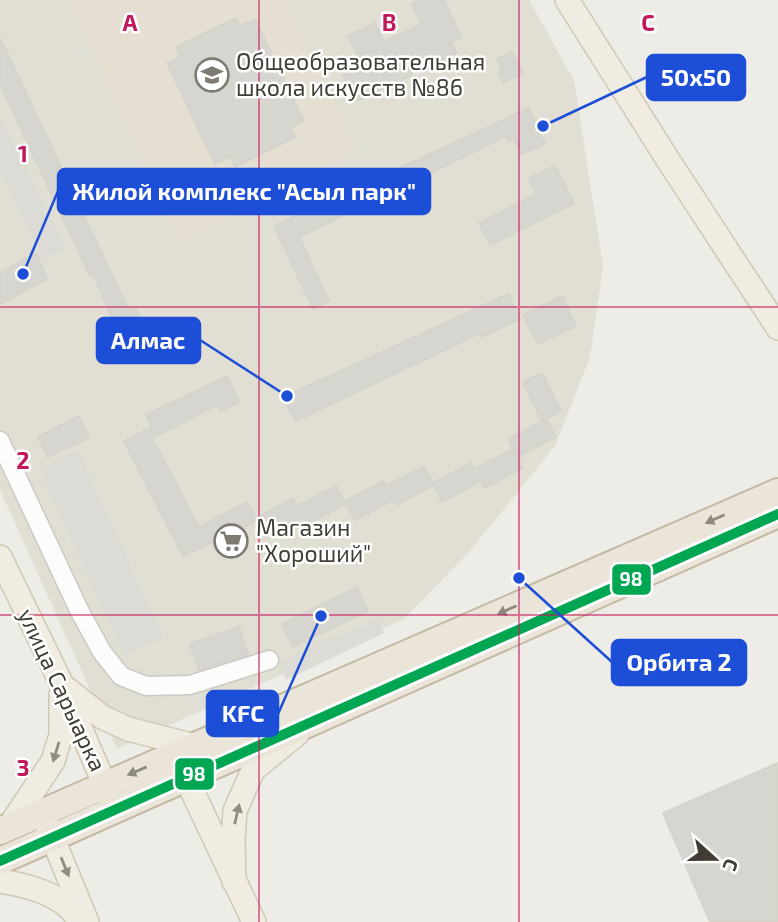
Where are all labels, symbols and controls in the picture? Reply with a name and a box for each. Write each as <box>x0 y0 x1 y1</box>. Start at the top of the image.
text: A <box>122 8 138 36</box>
text: B <box>382 8 396 36</box>
text: C <box>641 8 655 36</box>
place label: Общеобразовательная школа искусств №86 <box>236 47 485 102</box>
callout: 50х50 <box>647 55 745 100</box>
school or university icon: Общеобразовательная школа искусств №86 <box>193 56 231 94</box>
text: 50х50 <box>661 62 731 91</box>
text: 1 <box>18 139 28 167</box>
callout: Жилой комплекс "Асыл парк" <box>58 169 430 214</box>
text: Жилой комплекс "Асыл парк" <box>72 176 416 205</box>
callout: Алмас <box>97 318 200 363</box>
text: Алмас <box>111 325 185 354</box>
text: 2 <box>16 446 30 474</box>
place label: Магазин "Хороший" <box>256 513 371 567</box>
one-way arrow <box>705 514 726 525</box>
supermarket icon: Магазин "Хороший" <box>212 522 250 560</box>
line badge: 98 <box>611 563 652 596</box>
text: 98 <box>619 567 643 590</box>
street label: улица Сарыарка <box>12 604 113 776</box>
one-way arrow <box>497 604 517 616</box>
callout: Орбита 2 <box>612 640 746 685</box>
text: Орбита 2 <box>626 647 732 676</box>
callout: KFC <box>207 691 278 736</box>
text: KFC <box>222 698 264 727</box>
one-way arrow <box>50 742 60 763</box>
text: 3 <box>16 753 30 781</box>
line badge: 98 <box>174 757 215 791</box>
text: 98 <box>182 762 206 785</box>
one-way arrow <box>127 765 147 777</box>
one-way arrow <box>231 803 242 825</box>
north arrow <box>680 824 750 894</box>
text: С <box>719 856 744 875</box>
one-way arrow <box>59 857 70 878</box>

